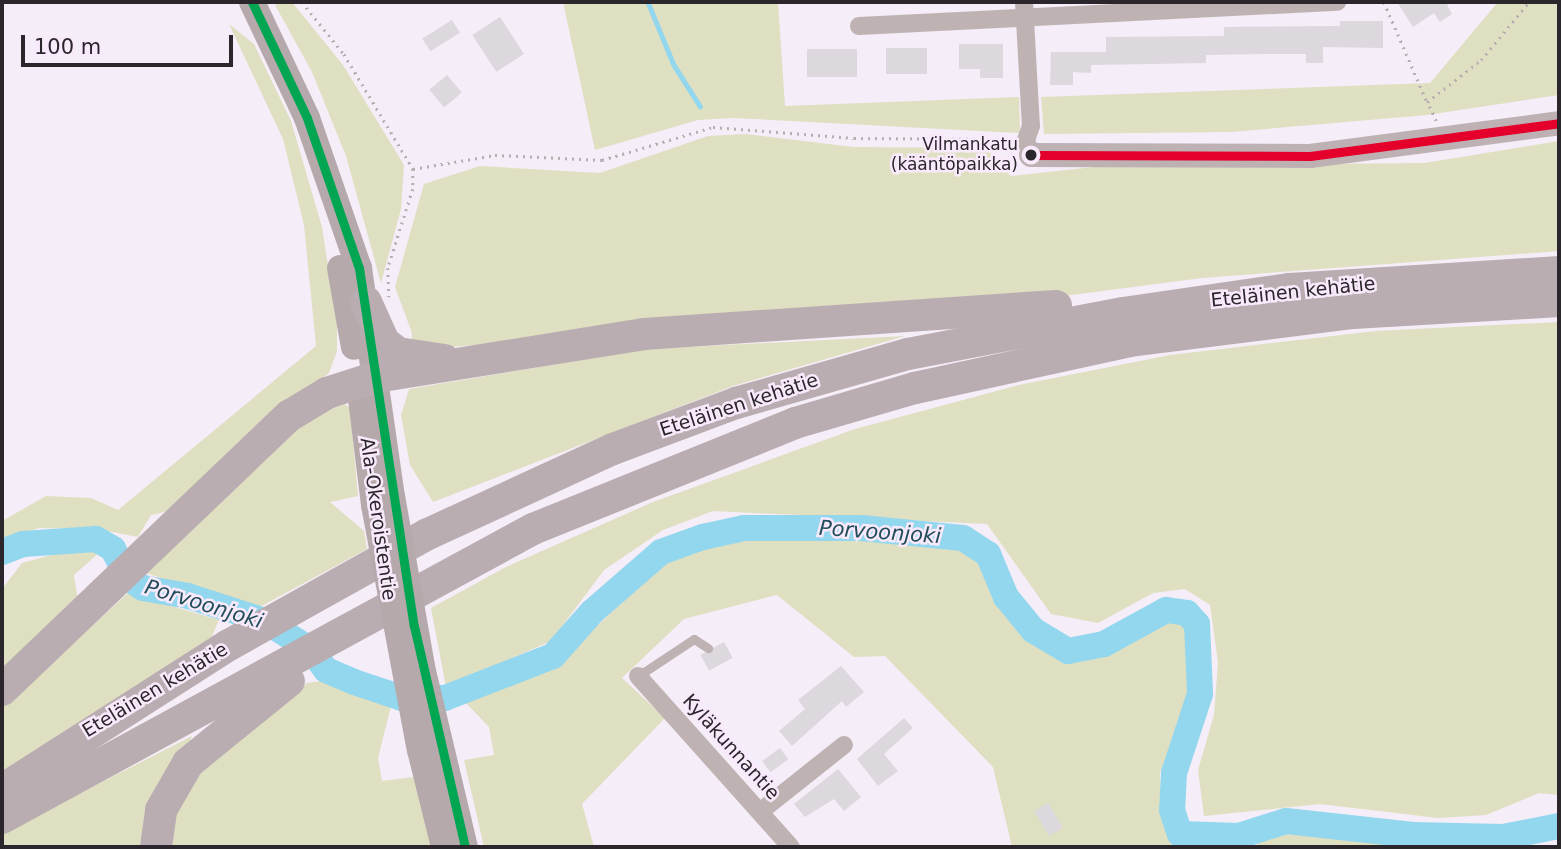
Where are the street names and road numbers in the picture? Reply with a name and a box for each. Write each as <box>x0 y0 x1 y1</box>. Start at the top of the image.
street label: Eteläinen kehätie <box>1210 272 1376 312</box>
street label: Eteläinen kehätie <box>657 369 821 441</box>
street label: Ala-Okeroistentie <box>355 436 401 602</box>
street label: Eteläinen kehätie <box>78 638 232 742</box>
street label: Kyläkunnantie <box>678 690 784 804</box>

